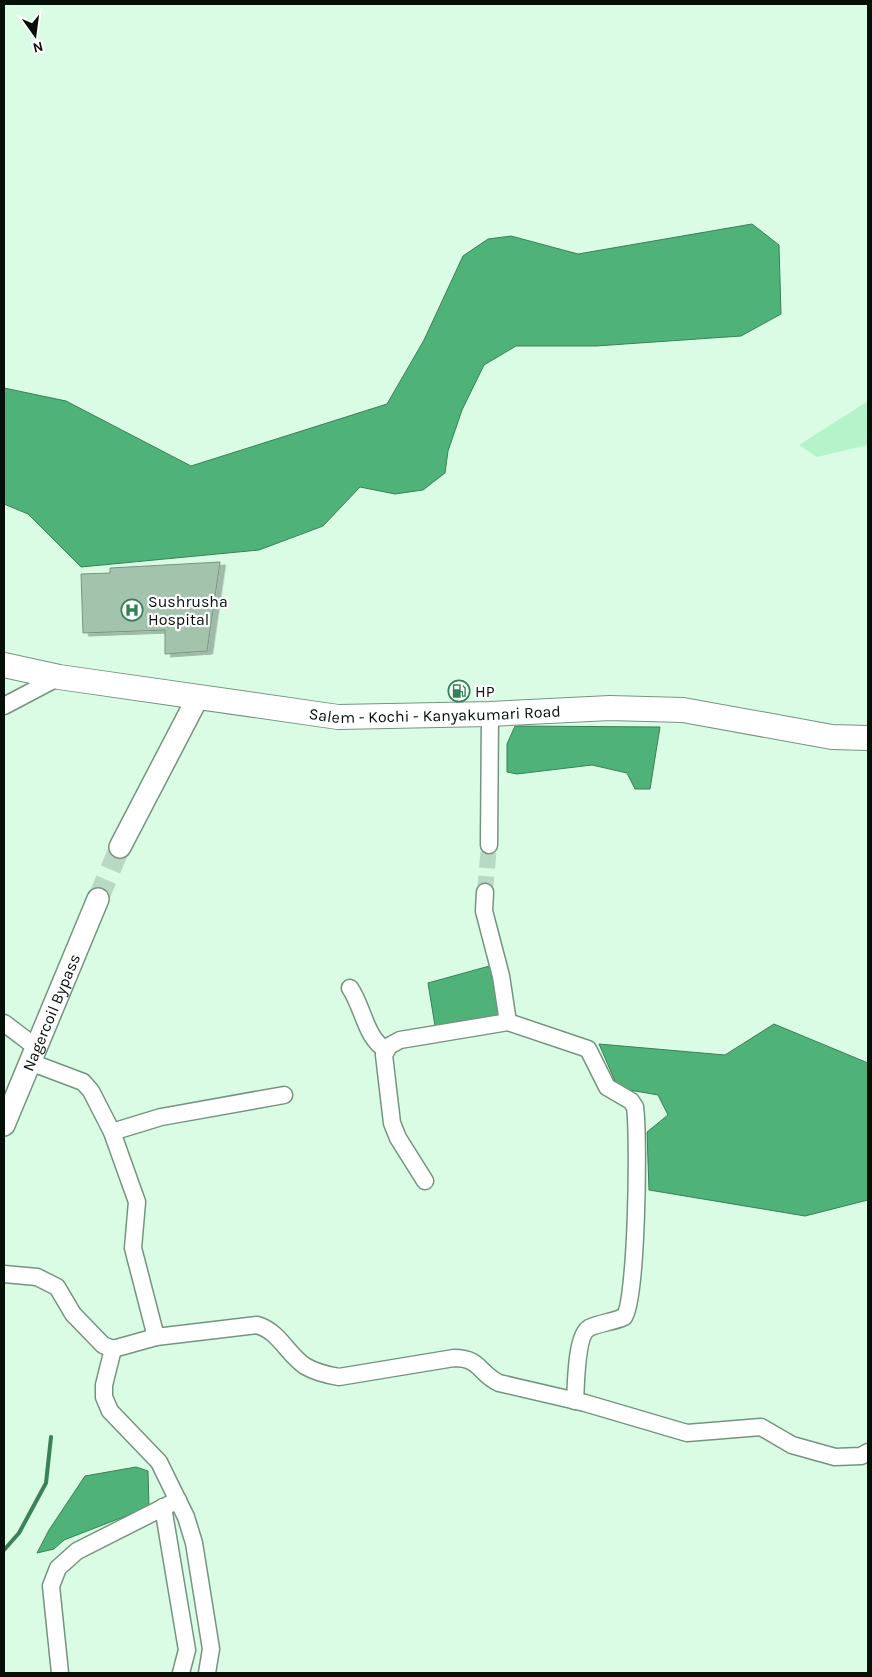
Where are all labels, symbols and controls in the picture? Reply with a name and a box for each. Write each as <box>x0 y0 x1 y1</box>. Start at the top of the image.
north arrow <box>10 10 60 60</box>
text: N <box>31 38 45 57</box>
place label: Sushrusha Hospital <box>148 592 228 629</box>
hospital icon: Sushrusha Hospital <box>120 598 144 622</box>
fuel station icon: HP <box>447 679 471 703</box>
place label: HP <box>475 682 495 701</box>
street label: Salem - Kochi - Kanyakumari Road <box>308 701 561 727</box>
street label: Nagercoil Bypass <box>18 951 84 1074</box>

